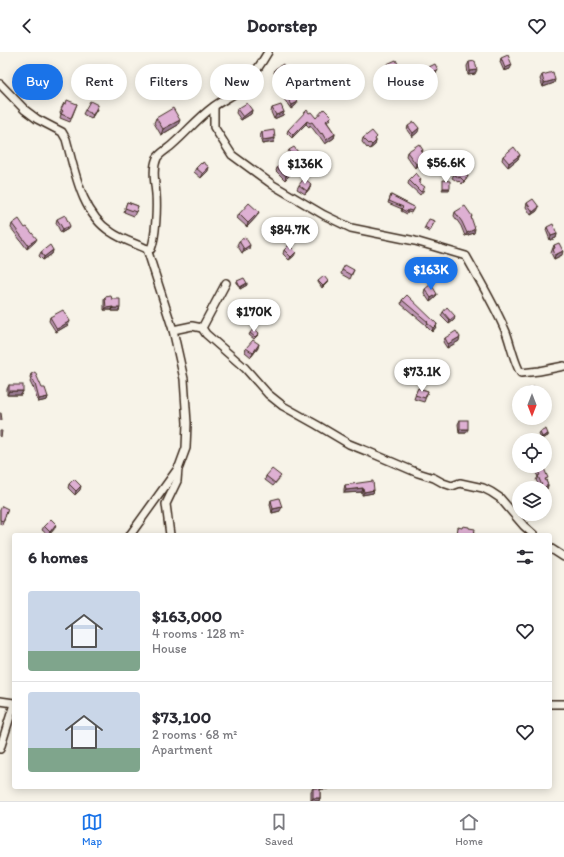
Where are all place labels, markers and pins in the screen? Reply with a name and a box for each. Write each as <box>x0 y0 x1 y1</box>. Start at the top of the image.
pin: $56.6K <box>413 150 479 184</box>
pin: $136K <box>277 151 333 185</box>
pin: $84.7K <box>257 217 323 251</box>
pin: $163K <box>403 257 459 291</box>
pin: $170K <box>226 299 282 333</box>
pin: $73.1K <box>389 359 455 393</box>

